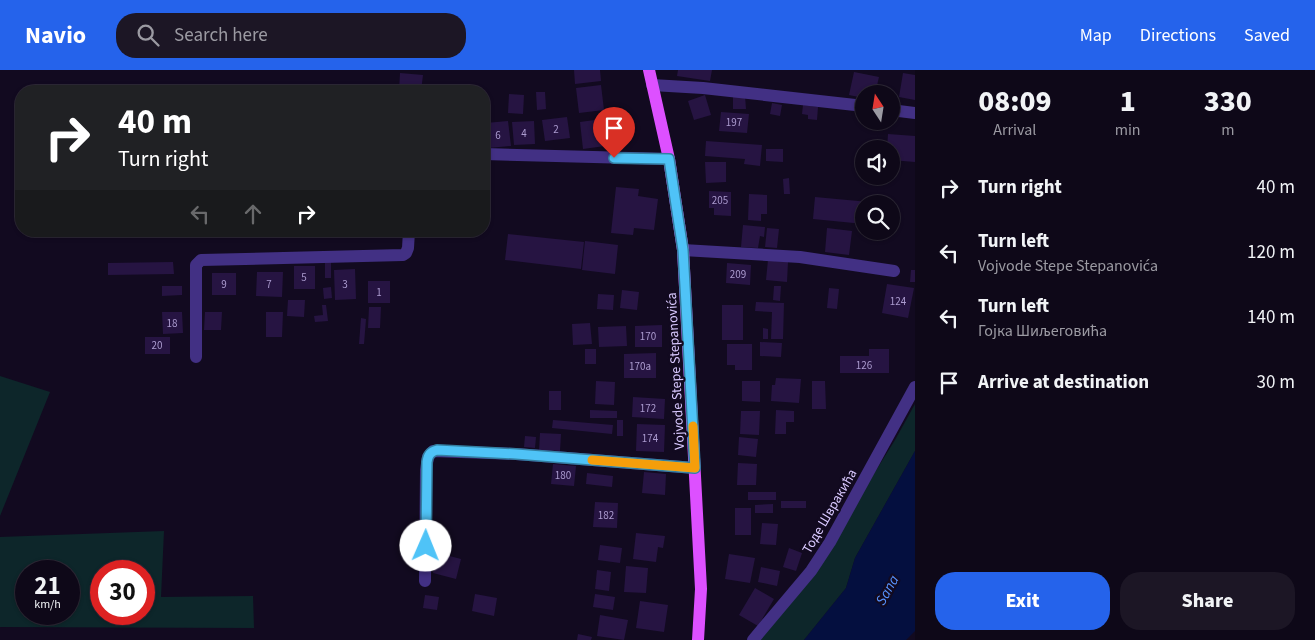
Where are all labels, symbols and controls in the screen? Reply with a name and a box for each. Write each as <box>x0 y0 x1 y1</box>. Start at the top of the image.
search box <box>116 13 466 58</box>
text: Navio <box>25 18 86 53</box>
icon: search <box>134 21 162 49</box>
text: Search here <box>174 22 268 49</box>
text: Map <box>1080 23 1112 48</box>
text: Directions <box>1140 23 1216 48</box>
text: Saved <box>1244 23 1290 48</box>
text: 08:09 <box>978 80 1052 123</box>
text: 1 <box>1120 80 1136 123</box>
text: 330 <box>1204 80 1252 123</box>
north arrow <box>855 85 900 130</box>
map controls <box>855 85 900 240</box>
text: 40 m <box>118 97 192 147</box>
icon: right <box>35 105 100 170</box>
pin <box>593 107 635 158</box>
icon: arrive <box>600 114 628 142</box>
house number: 197 <box>726 115 742 130</box>
text: Arrival <box>993 119 1036 141</box>
text: min <box>1115 119 1141 141</box>
text: m <box>1221 119 1234 141</box>
house number: 2 <box>553 122 559 137</box>
house number: 4 <box>521 126 527 141</box>
house number: 6 <box>495 128 501 143</box>
button: sound <box>855 140 900 185</box>
text: Turn right <box>118 143 208 175</box>
icon: right <box>935 174 963 202</box>
text: Turn right <box>978 174 1062 201</box>
text: 40 m <box>1257 174 1295 201</box>
house number: 205 <box>712 193 728 208</box>
button: search <box>855 195 900 240</box>
icon: left <box>186 200 214 228</box>
icon: ahead <box>239 200 267 228</box>
icon: right <box>292 200 320 228</box>
text: Turn left <box>978 228 1049 255</box>
icon: left <box>935 239 963 267</box>
text: 120 m <box>1247 239 1295 266</box>
text: Vojvode Stepe Stepanovića <box>978 255 1158 277</box>
house number: 209 <box>730 267 746 282</box>
house number: 5 <box>301 270 307 285</box>
house number: 9 <box>221 277 227 292</box>
house number: 7 <box>266 277 272 292</box>
house number: 3 <box>342 277 348 292</box>
house number: 1 <box>376 285 382 300</box>
street label: Vojvode Stepe Stepanovića <box>662 292 690 450</box>
text: Turn left <box>978 293 1049 320</box>
house number: 124 <box>890 294 907 309</box>
icon: left <box>935 304 963 332</box>
text: 140 m <box>1247 304 1295 331</box>
house number: 18 <box>167 316 178 331</box>
text: Гојка Шиљеговића <box>978 320 1107 342</box>
house number: 170 <box>640 329 656 344</box>
house number: 20 <box>152 338 162 353</box>
house number: 126 <box>856 358 873 373</box>
house number: 170a <box>629 359 651 374</box>
icon: arrive <box>935 369 963 397</box>
text: Arrive at destination <box>978 369 1149 396</box>
text: 30 m <box>1257 369 1295 396</box>
house number: 172 <box>640 401 656 416</box>
house number: 174 <box>642 431 659 446</box>
street label: Тоде Швракића <box>797 465 862 558</box>
house number: 180 <box>555 468 571 483</box>
house number: 182 <box>598 508 614 523</box>
position arrow <box>399 519 451 571</box>
speed limit sign: 30 <box>90 560 155 625</box>
text: 21 <box>34 568 61 604</box>
water label: Sana <box>871 571 904 609</box>
button: Exit <box>935 572 1110 630</box>
button: Share <box>1120 572 1295 630</box>
text: km/h <box>34 596 61 613</box>

